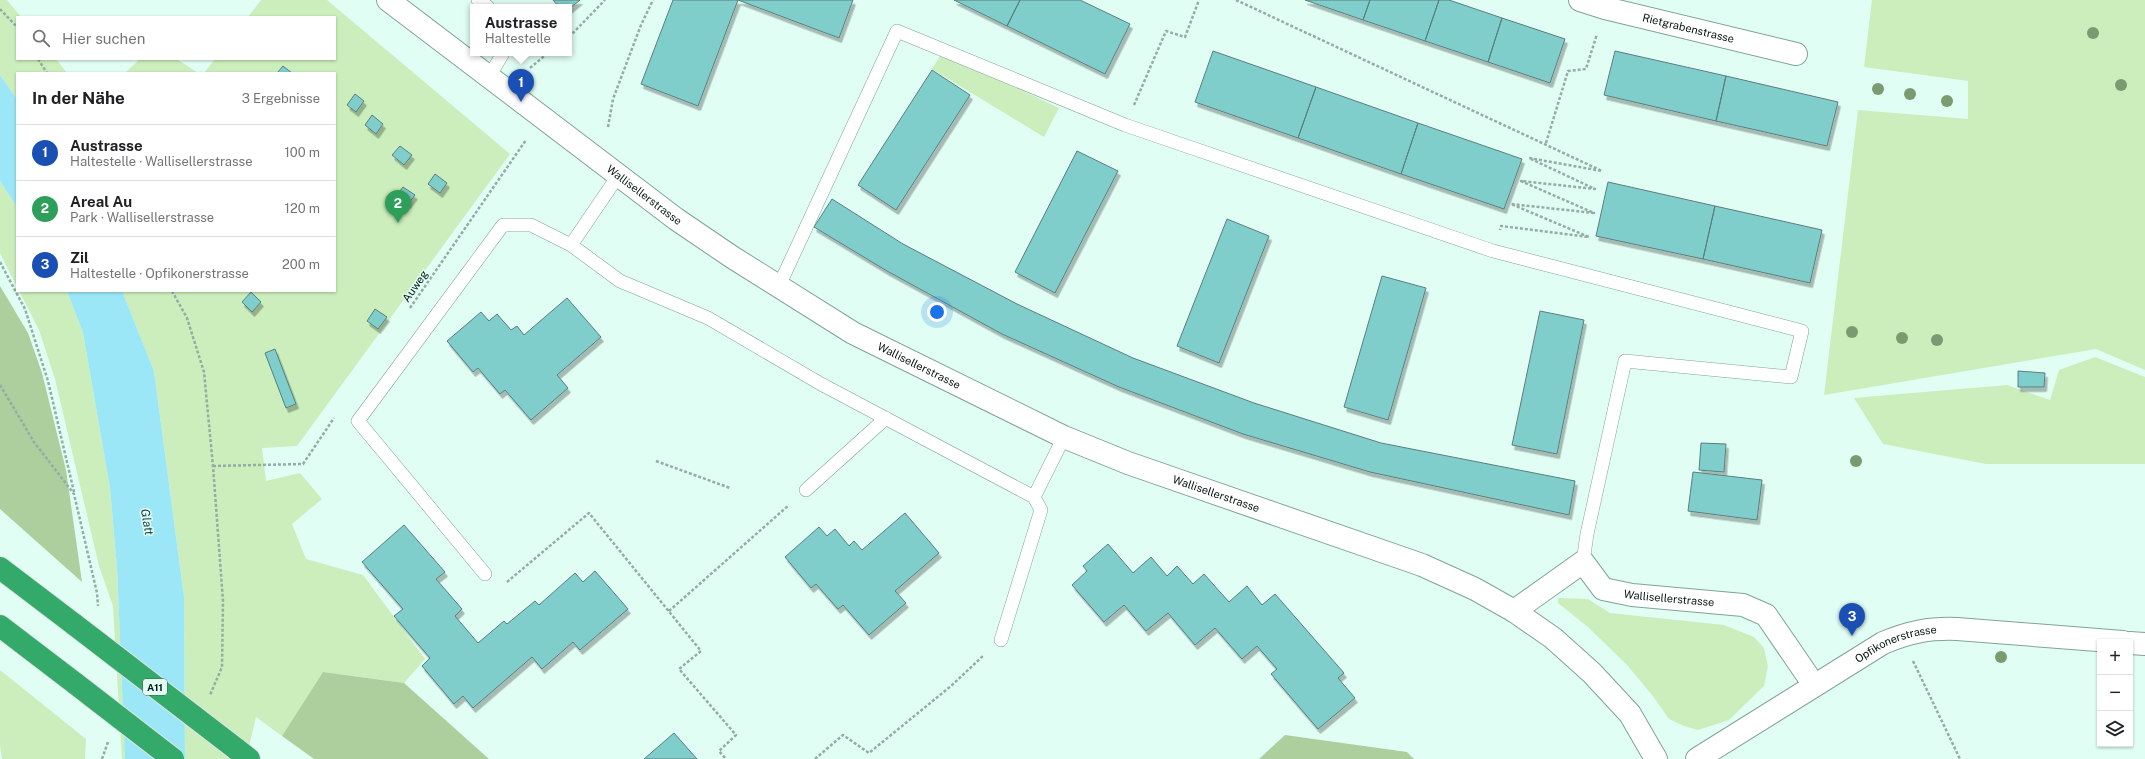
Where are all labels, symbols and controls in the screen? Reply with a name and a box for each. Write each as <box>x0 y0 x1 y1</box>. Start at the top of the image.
popup <box>470 4 572 56</box>
street label: Rietgrabenstrasse <box>1641 11 1735 45</box>
text: Austrasse <box>485 14 557 31</box>
search box <box>16 16 336 60</box>
icon: search <box>30 27 52 49</box>
text: Hier suchen <box>62 30 145 47</box>
text: Haltestelle <box>485 31 551 46</box>
pin: 1 <box>508 69 534 102</box>
text: In der Nähe <box>32 88 125 108</box>
text: 3 Ergebnisse <box>242 91 320 106</box>
text: Austrasse <box>70 137 143 154</box>
text: 1 <box>42 145 48 160</box>
text: 100 m <box>284 145 320 160</box>
text: Haltestelle · Wallisellerstrasse <box>70 154 253 169</box>
street label: Wallisellerstrasse <box>604 163 684 227</box>
pin: 2 <box>385 190 411 223</box>
text: Areal Au <box>70 193 132 210</box>
text: 2 <box>41 201 49 216</box>
text: 120 m <box>285 201 320 216</box>
text: Park · Wallisellerstrasse <box>70 210 214 225</box>
text: Zil <box>70 249 89 266</box>
text: 3 <box>41 257 49 272</box>
text: 200 m <box>282 257 320 272</box>
text: Haltestelle · Opfikonerstrasse <box>70 266 249 281</box>
street label: Auweg <box>400 268 430 304</box>
your location <box>927 302 947 322</box>
street label: Wallisellerstrasse <box>876 340 963 391</box>
street label: Wallisellerstrasse <box>1171 473 1261 514</box>
water label: Glatt <box>138 508 156 537</box>
street label: Wallisellerstrasse <box>1623 587 1715 608</box>
pin: 3 <box>1839 603 1865 636</box>
street label: Opfikonerstrasse <box>1853 623 1937 665</box>
map controls <box>2097 639 2133 747</box>
button: + <box>2097 639 2133 675</box>
button: − <box>2097 675 2133 711</box>
road number: A11 <box>143 679 167 695</box>
button: layers <box>2097 711 2133 747</box>

